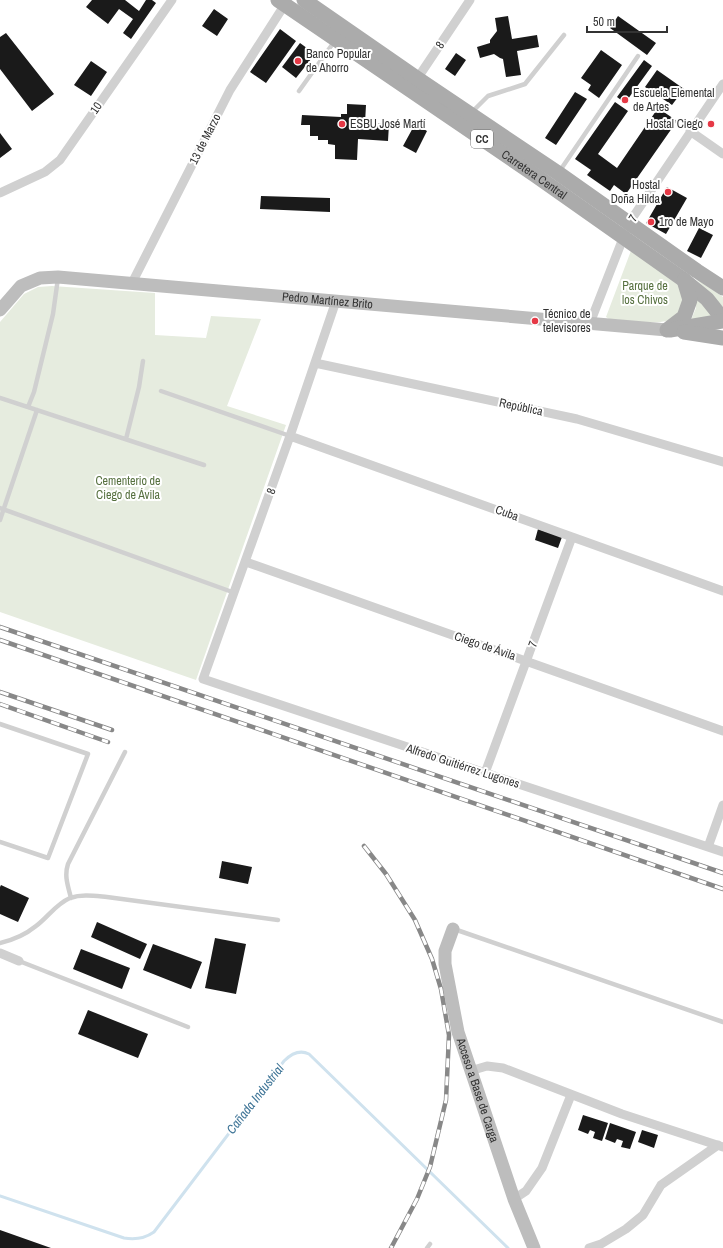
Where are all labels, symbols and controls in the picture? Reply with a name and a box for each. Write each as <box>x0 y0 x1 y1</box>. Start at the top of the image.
scale bar <box>587 8 667 34</box>
text: 50 m <box>593 14 615 30</box>
street label: 8 <box>432 38 448 52</box>
place label: Banco Popular de Ahorro <box>306 46 371 76</box>
marker: Banco Popular de Ahorro <box>293 56 303 66</box>
place label: Escuela Elemental de Artes <box>633 85 715 115</box>
marker: Escuela Elemental de Artes <box>620 95 630 105</box>
street label: 10 <box>86 99 106 117</box>
street label: 13 de Marzo <box>185 111 225 167</box>
place label: ESBU José Martí <box>350 116 426 132</box>
place label: Hostal Ciego <box>646 116 703 132</box>
marker: ESBU José Martí <box>337 119 347 129</box>
marker: Hostal Ciego <box>706 119 716 129</box>
road number: CC <box>471 130 493 148</box>
street label: Carretera Central <box>498 146 570 203</box>
place label: Hostal Doña Hilda <box>611 177 661 207</box>
marker: Hostal Doña Hilda <box>663 187 673 197</box>
street label: 7 <box>625 211 642 225</box>
place label: 1ro de Mayo <box>659 214 714 230</box>
marker: 1ro de Mayo <box>646 217 656 227</box>
park label: Parque de los Chivos <box>622 278 668 308</box>
street label: Pedro Martínez Brito <box>281 289 373 312</box>
place label: Técnico de televisores <box>543 306 591 336</box>
marker: Técnico de televisores <box>530 316 540 326</box>
street label: República <box>498 395 545 420</box>
park label: Cementerio de Ciego de Ávila <box>95 473 161 503</box>
street label: 8 <box>263 486 279 496</box>
street label: Cuba <box>493 501 521 525</box>
street label: Ciego de Ávila <box>452 628 518 664</box>
street label: 7 <box>525 638 542 649</box>
street label: Alfredo Guitiérrez Lugones <box>403 740 522 792</box>
street label: Acceso a Base de Carga <box>452 1035 503 1145</box>
water label: Cañada Industrial <box>222 1060 288 1137</box>

